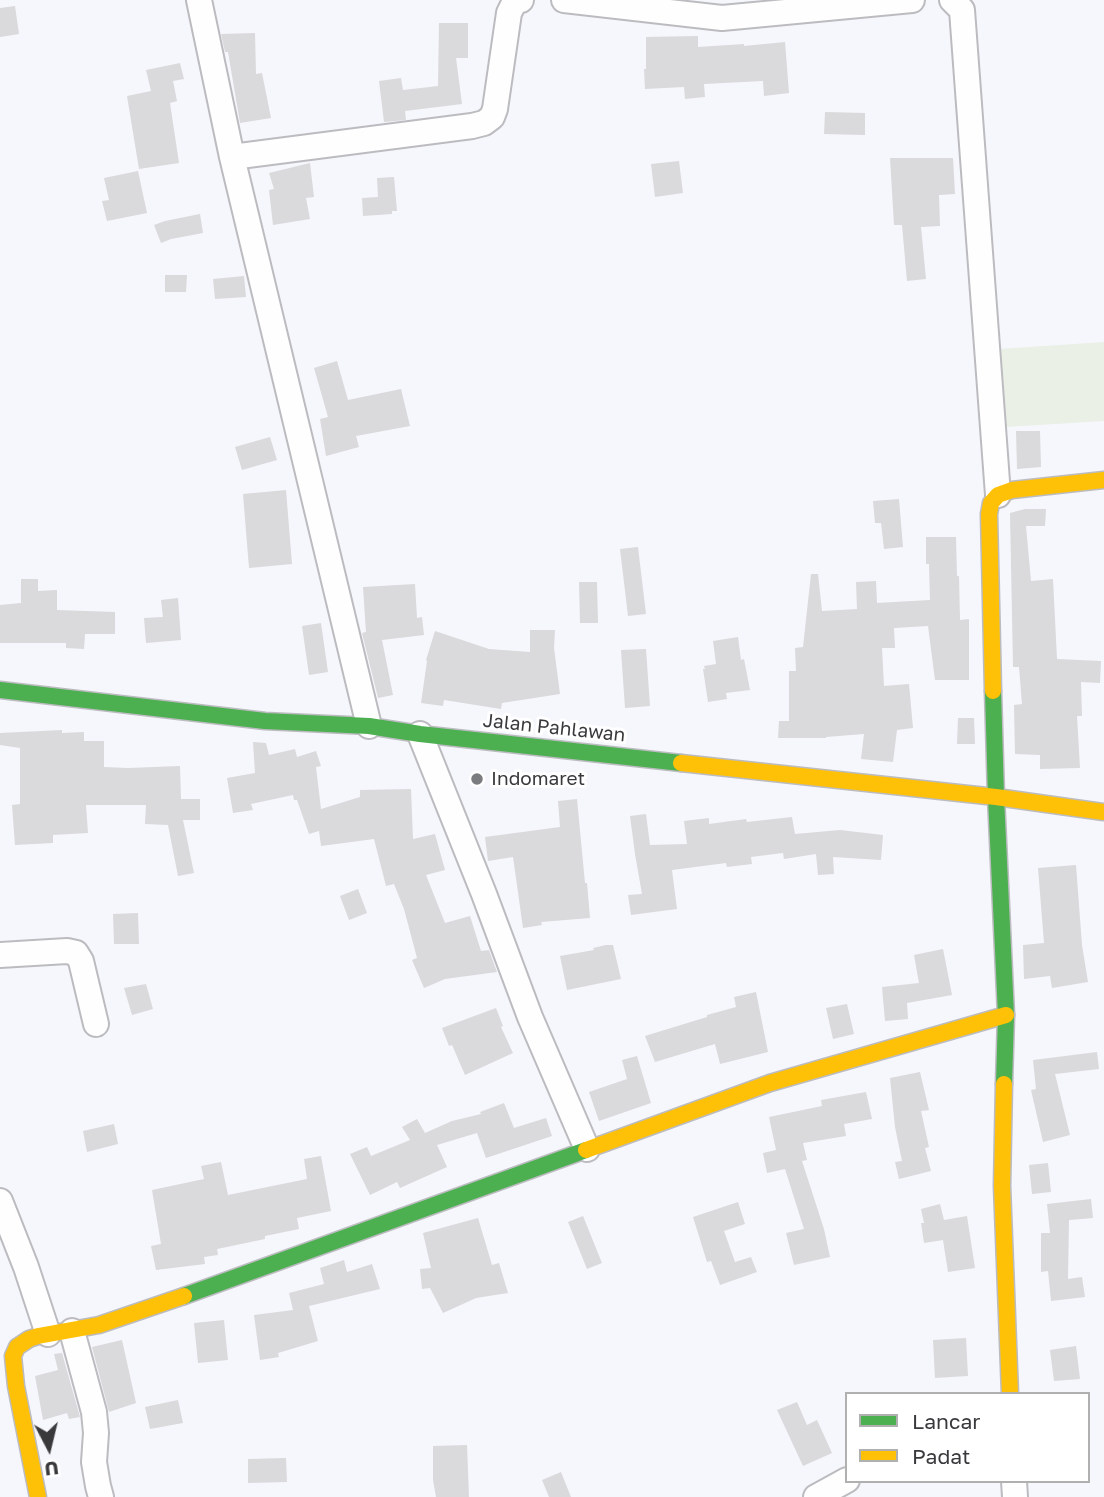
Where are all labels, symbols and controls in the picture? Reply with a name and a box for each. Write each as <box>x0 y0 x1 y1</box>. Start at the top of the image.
street label: Jalan Pahlawan <box>482 709 626 747</box>
place label: Indomaret <box>491 768 585 790</box>
marker: Indomaret <box>469 771 485 787</box>
legend <box>845 1392 1090 1483</box>
text: Lancar <box>912 1408 980 1434</box>
north arrow <box>14 1413 84 1483</box>
text: Padat <box>912 1443 970 1469</box>
text: U <box>43 1457 60 1482</box>

